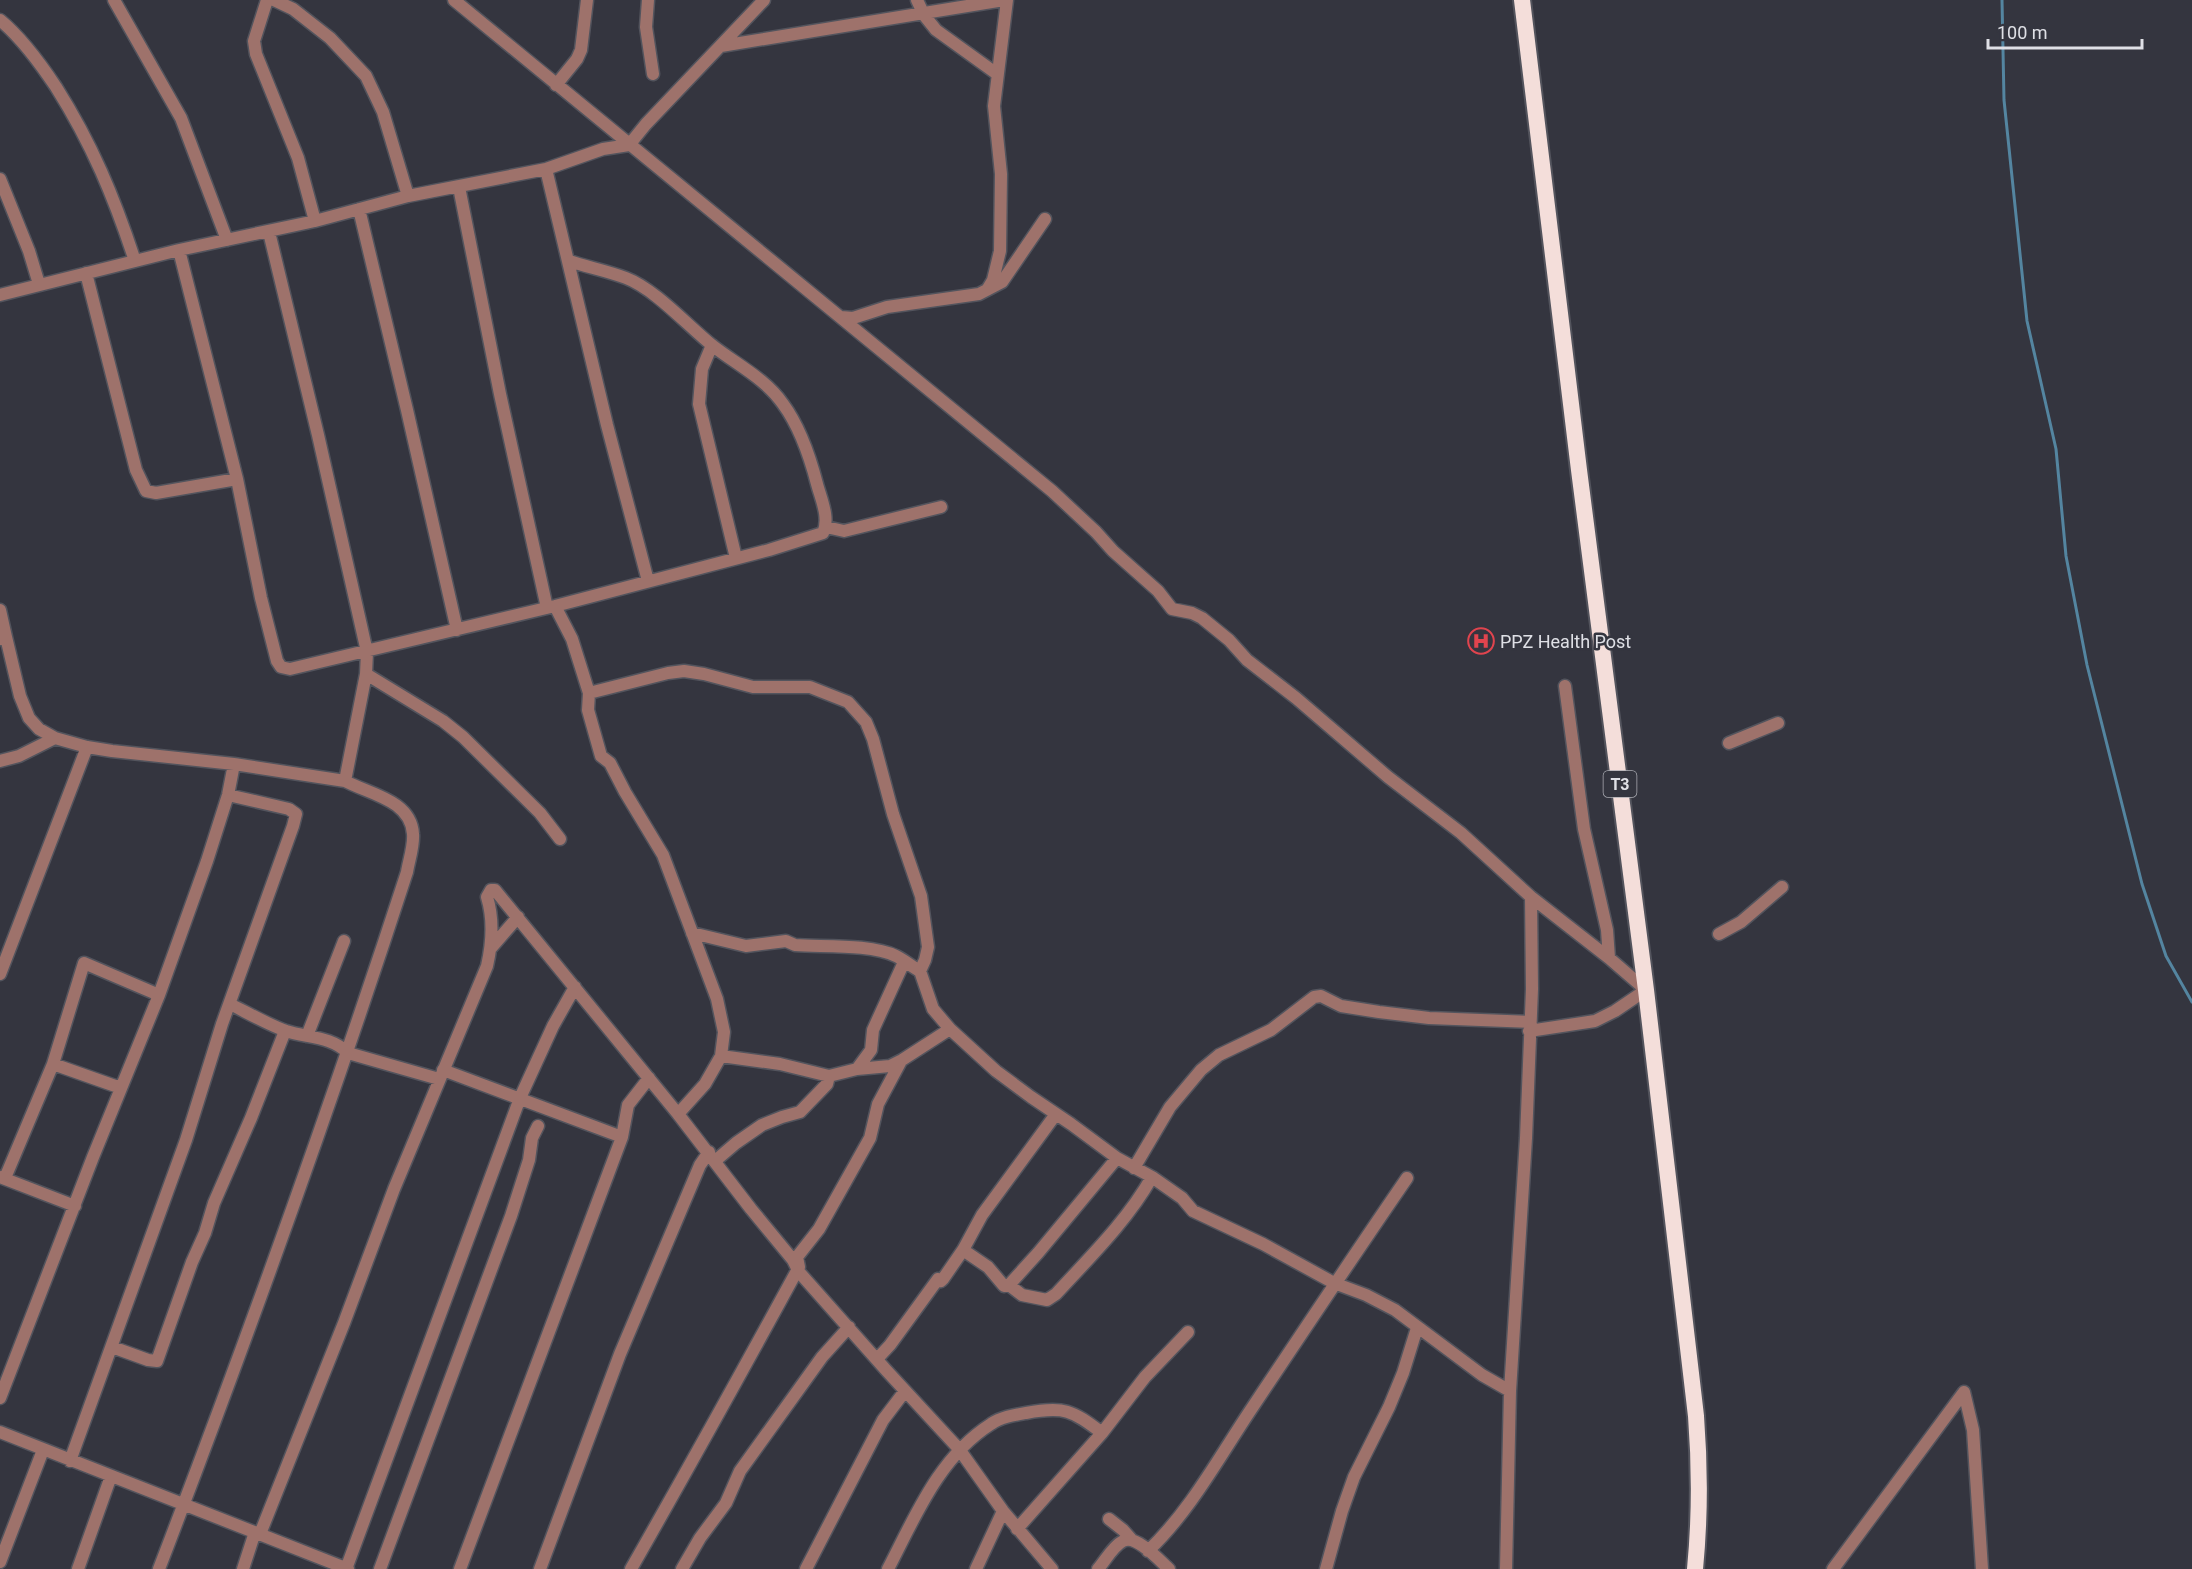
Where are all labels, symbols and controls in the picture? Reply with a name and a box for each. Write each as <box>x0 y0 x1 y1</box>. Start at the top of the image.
scale bar <box>1988 12 2142 50</box>
text: 100 m <box>1997 22 2048 43</box>
hospital icon: PPZ Health Post <box>1466 626 1496 656</box>
place label: PPZ Health Post <box>1500 631 1631 652</box>
road number: T3 <box>1604 771 1636 797</box>

